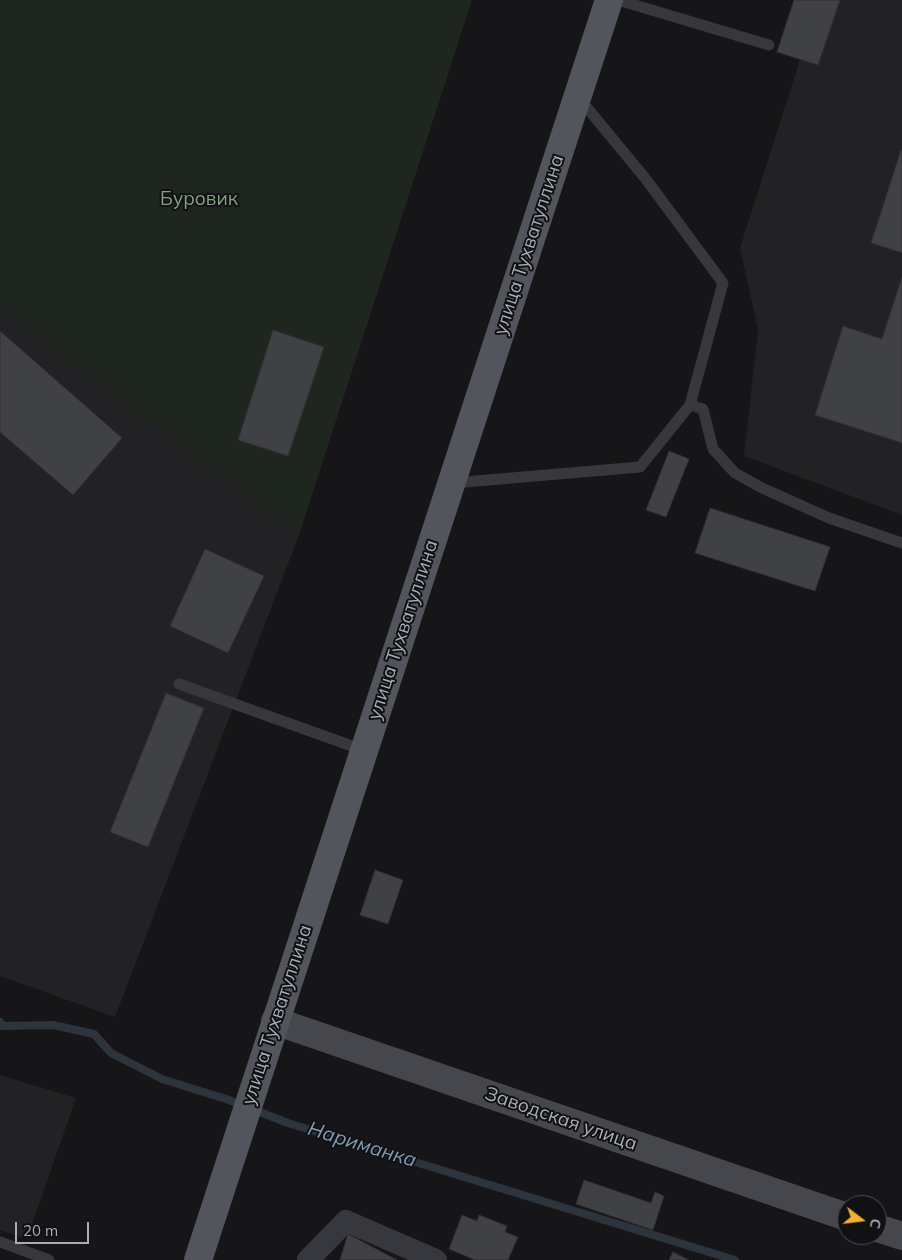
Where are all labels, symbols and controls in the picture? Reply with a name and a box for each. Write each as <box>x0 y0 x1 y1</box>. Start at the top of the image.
street label: улица Тухватуллина <box>489 152 569 338</box>
park label: Буровик <box>160 188 238 210</box>
street label: улица Тухватуллина <box>363 537 443 723</box>
street label: улица Тухватуллина <box>237 922 317 1108</box>
street label: Заводская улица <box>482 1082 640 1156</box>
water label: Нариманка <box>305 1117 419 1173</box>
north arrow <box>837 1195 887 1245</box>
scale bar <box>18 1212 91 1244</box>
text: С <box>866 1217 885 1231</box>
text: 20 m <box>23 1221 58 1240</box>

